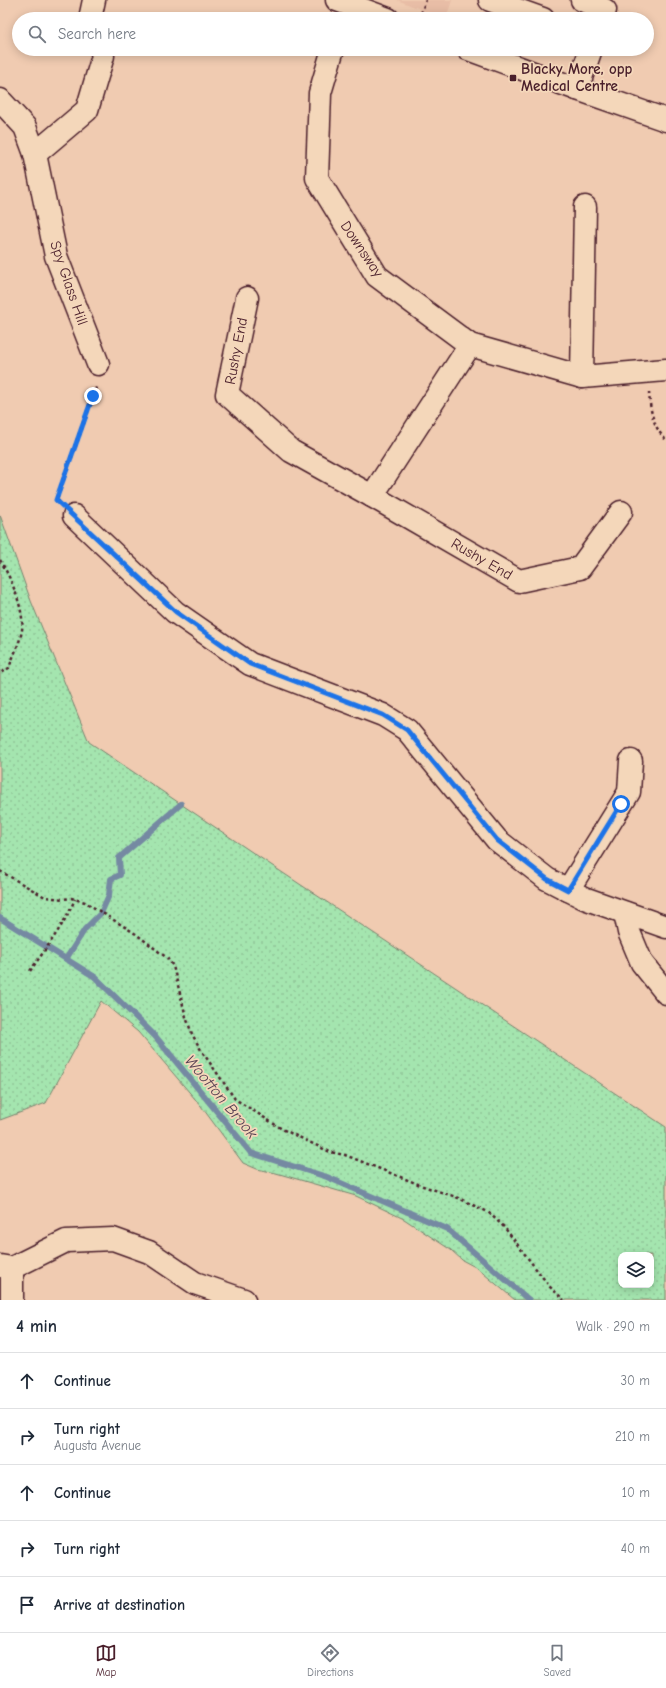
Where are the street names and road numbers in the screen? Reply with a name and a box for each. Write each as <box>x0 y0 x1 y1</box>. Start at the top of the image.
street label: Downsway <box>337 217 387 281</box>
street label: Spy Glass Hill <box>46 238 92 328</box>
street label: Rushy End <box>221 316 251 386</box>
street label: Rushy End <box>448 534 516 584</box>

